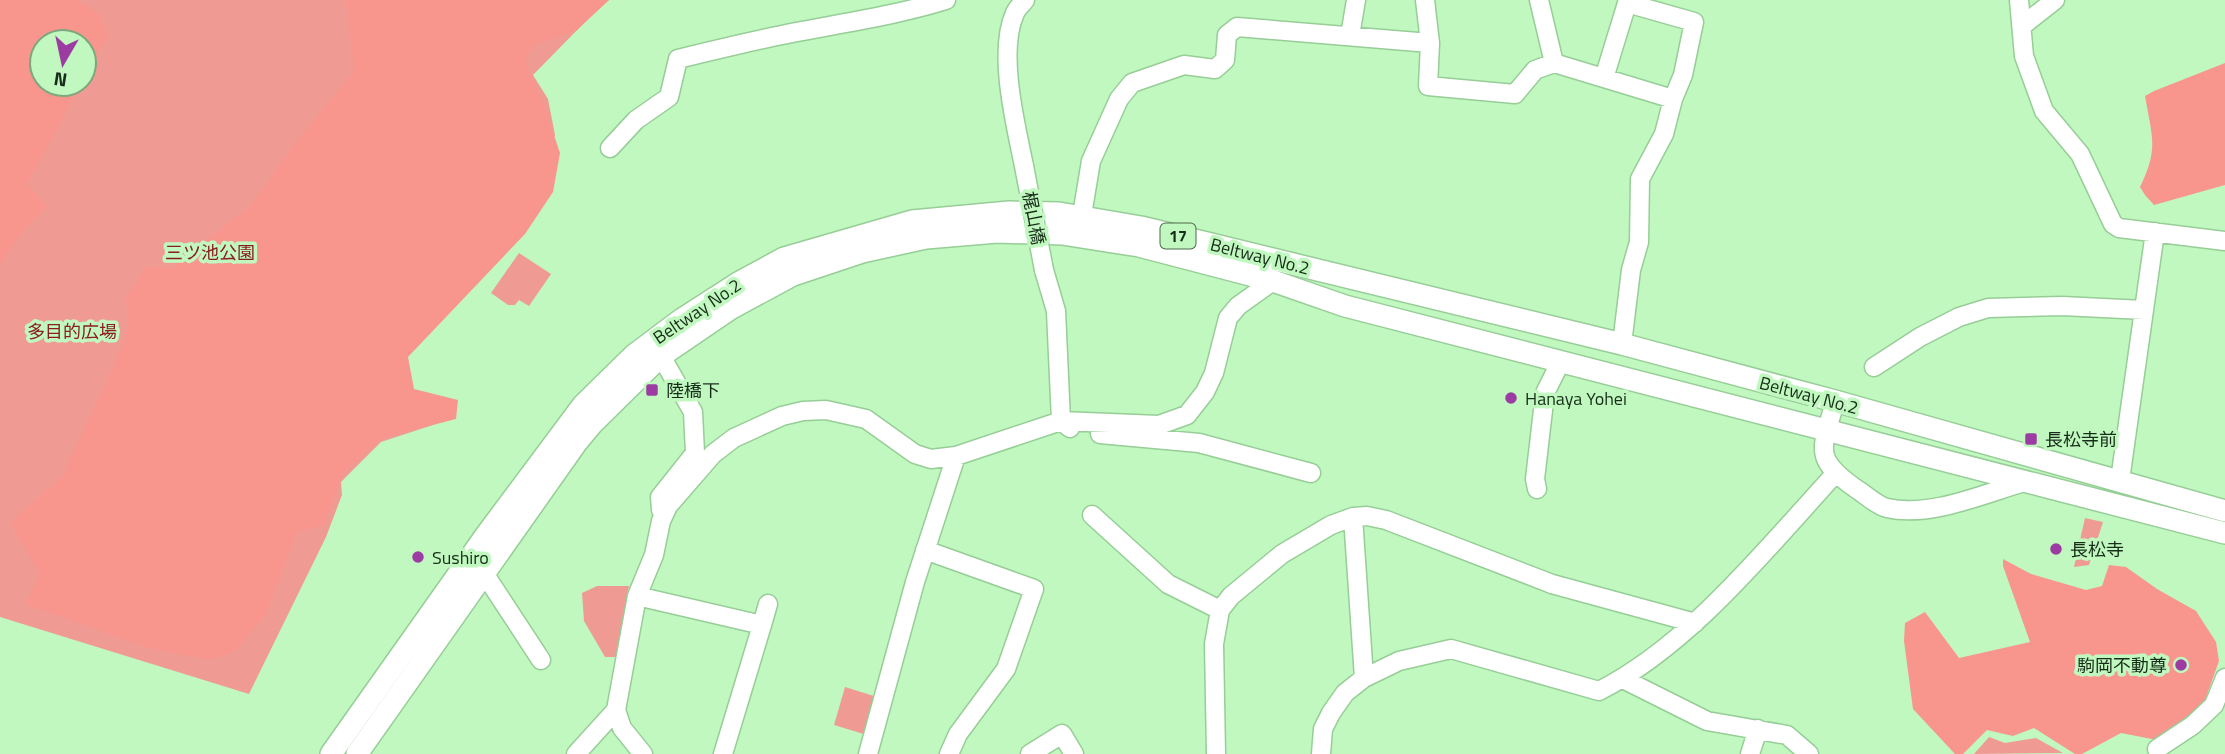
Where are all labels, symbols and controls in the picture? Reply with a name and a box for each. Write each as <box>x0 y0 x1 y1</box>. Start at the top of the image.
north arrow <box>28 28 98 98</box>
text: N <box>51 65 69 96</box>
street label: 梶山橋 <box>1016 189 1052 247</box>
road number: 17 <box>1160 224 1196 248</box>
street label: Beltway No.2 <box>1208 231 1312 281</box>
park label: 三ツ池公園 <box>165 239 255 266</box>
street label: Beltway No.2 <box>647 271 747 351</box>
park label: 多目的広場 <box>27 318 117 345</box>
street label: Beltway No.2 <box>1757 369 1861 421</box>
place label: 陸橋下 <box>666 377 720 404</box>
marker: 陸橋下 <box>644 382 660 398</box>
place label: Hanaya Yohei <box>1525 385 1627 412</box>
marker: Hanaya Yohei <box>1503 390 1519 406</box>
place label: 長松寺前 <box>2045 426 2117 453</box>
marker: 長松寺前 <box>2023 431 2039 447</box>
place label: 長松寺 <box>2070 536 2124 563</box>
marker: 長松寺 <box>2048 541 2064 557</box>
place label: Sushiro <box>432 544 489 571</box>
marker: Sushiro <box>410 549 426 565</box>
place label: 駒岡不動尊 <box>2077 652 2167 679</box>
marker: 駒岡不動尊 <box>2173 657 2189 673</box>

